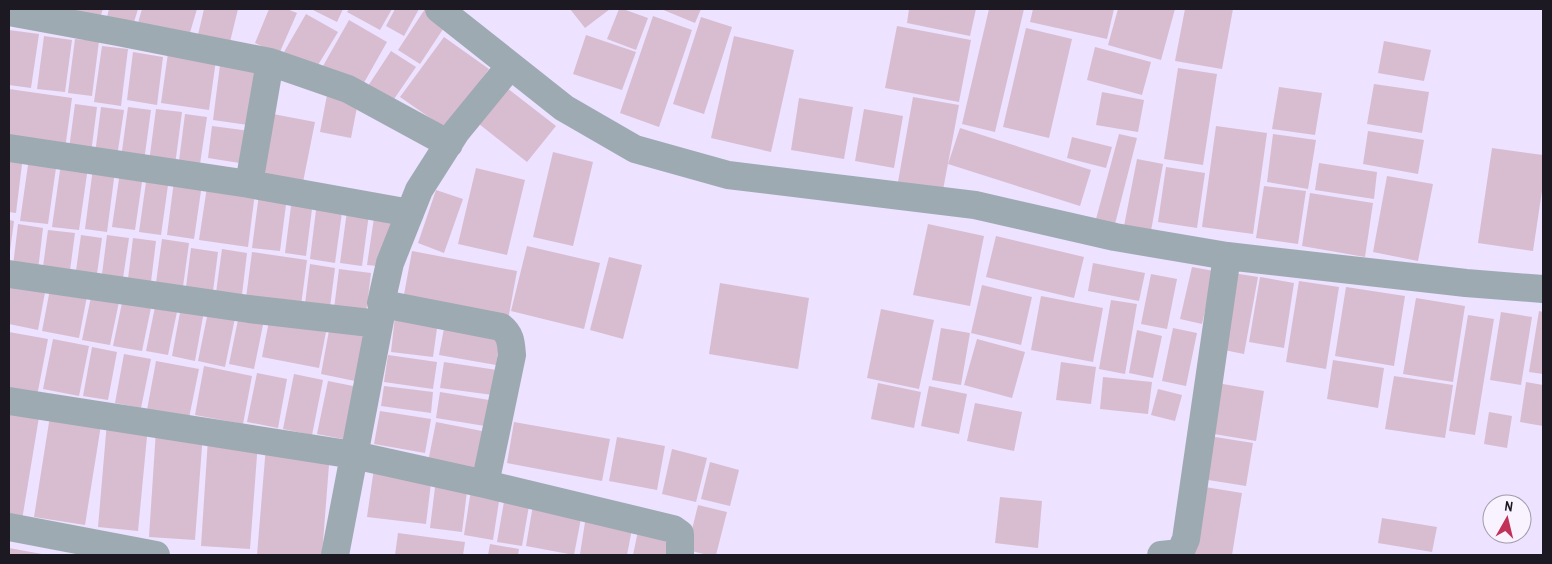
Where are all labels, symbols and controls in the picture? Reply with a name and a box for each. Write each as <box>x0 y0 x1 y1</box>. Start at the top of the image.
north arrow <box>1482 494 1532 544</box>
text: N <box>1503 497 1514 516</box>

